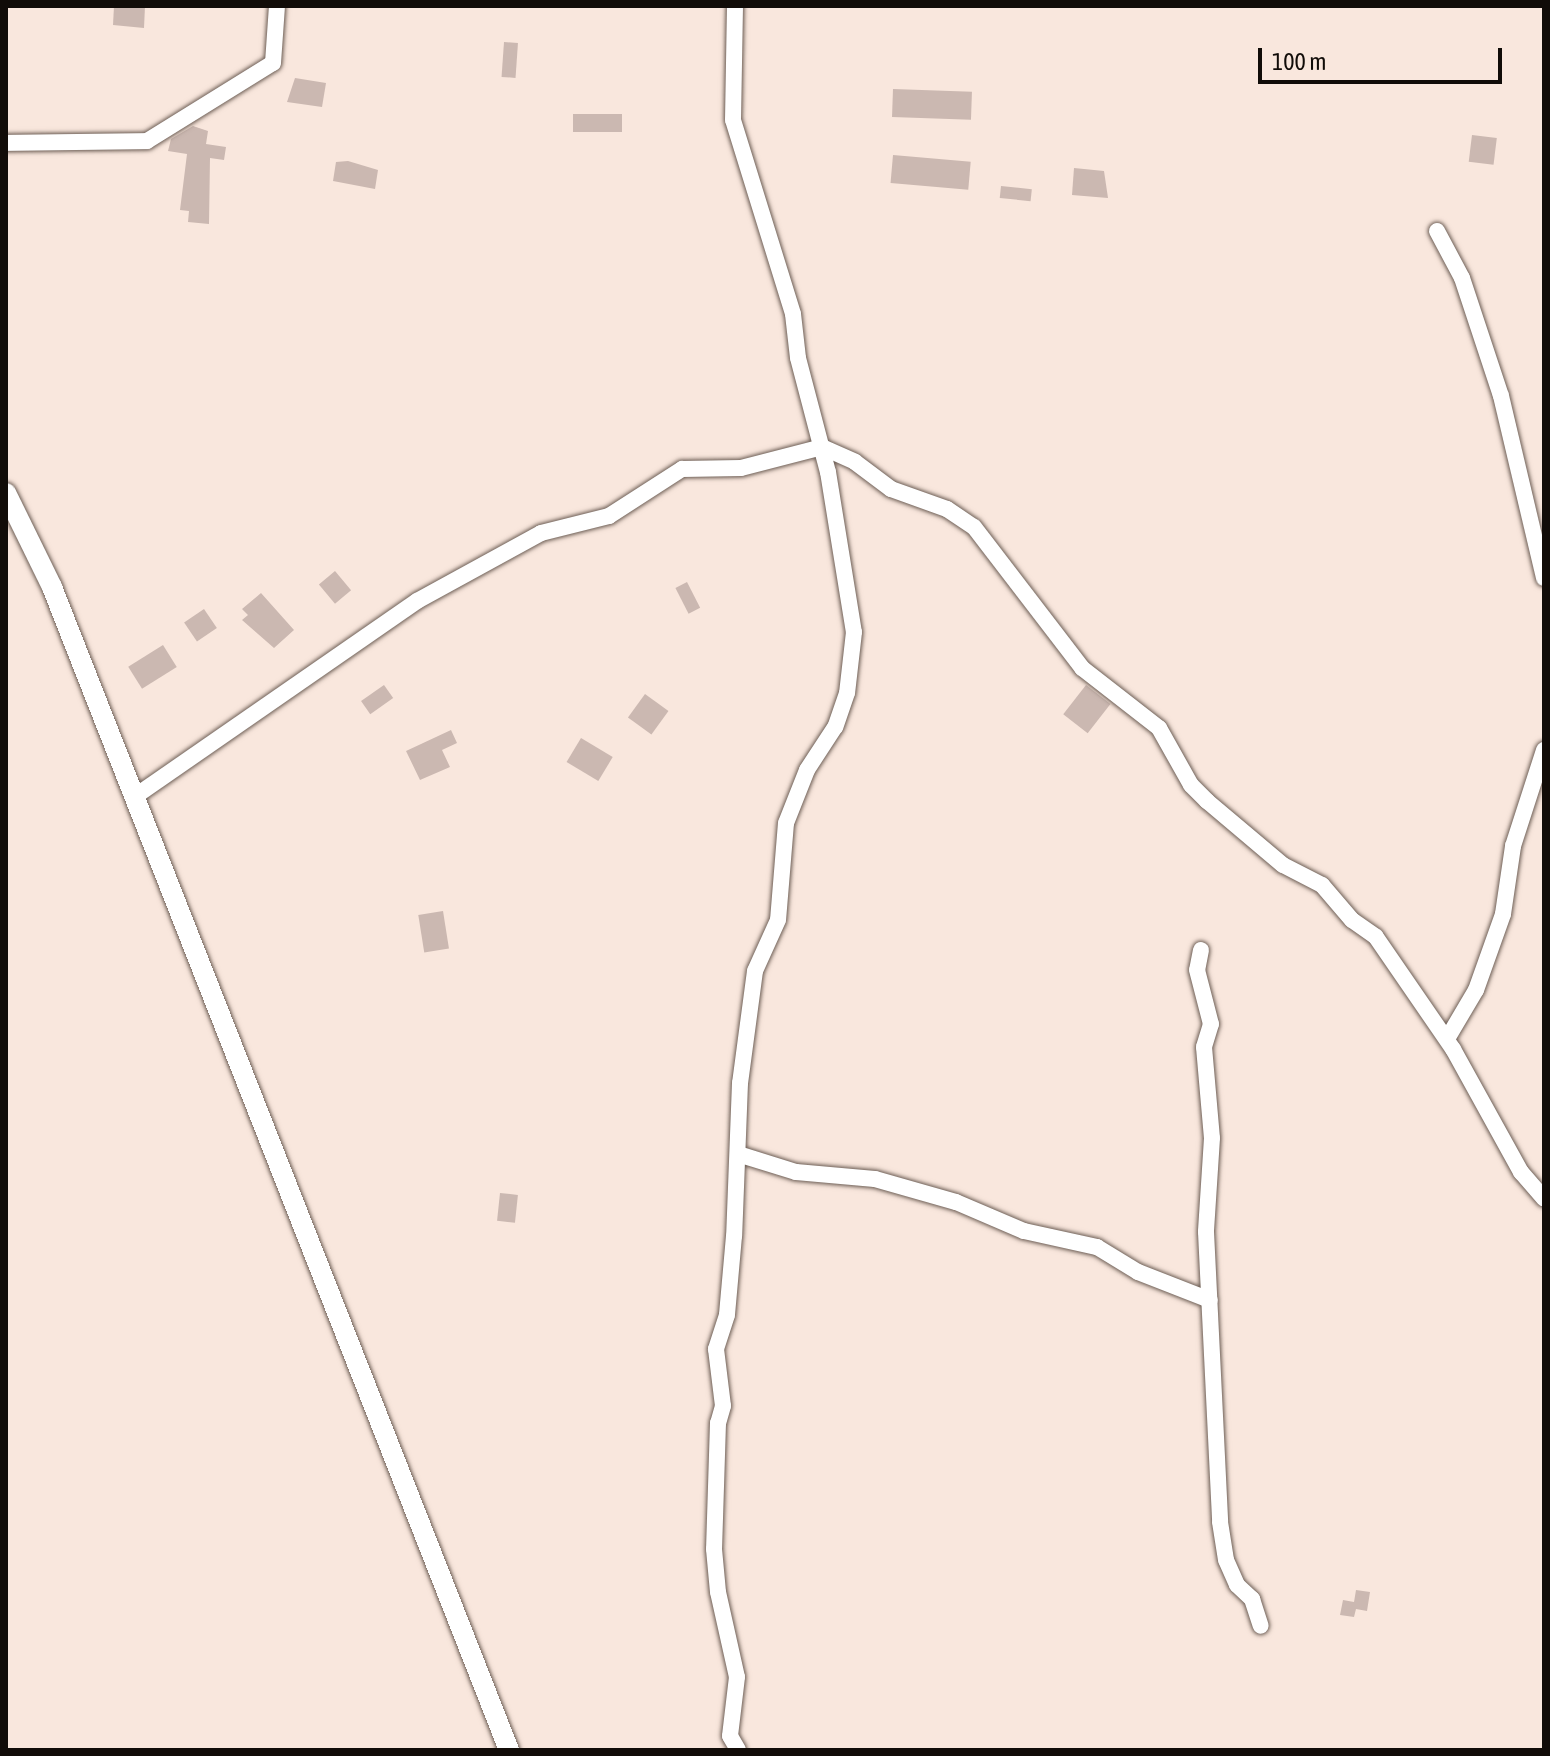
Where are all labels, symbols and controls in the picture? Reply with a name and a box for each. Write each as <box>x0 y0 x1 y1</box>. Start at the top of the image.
scale bar <box>1262 32 1506 82</box>
text: 100 m <box>1272 48 1326 75</box>

